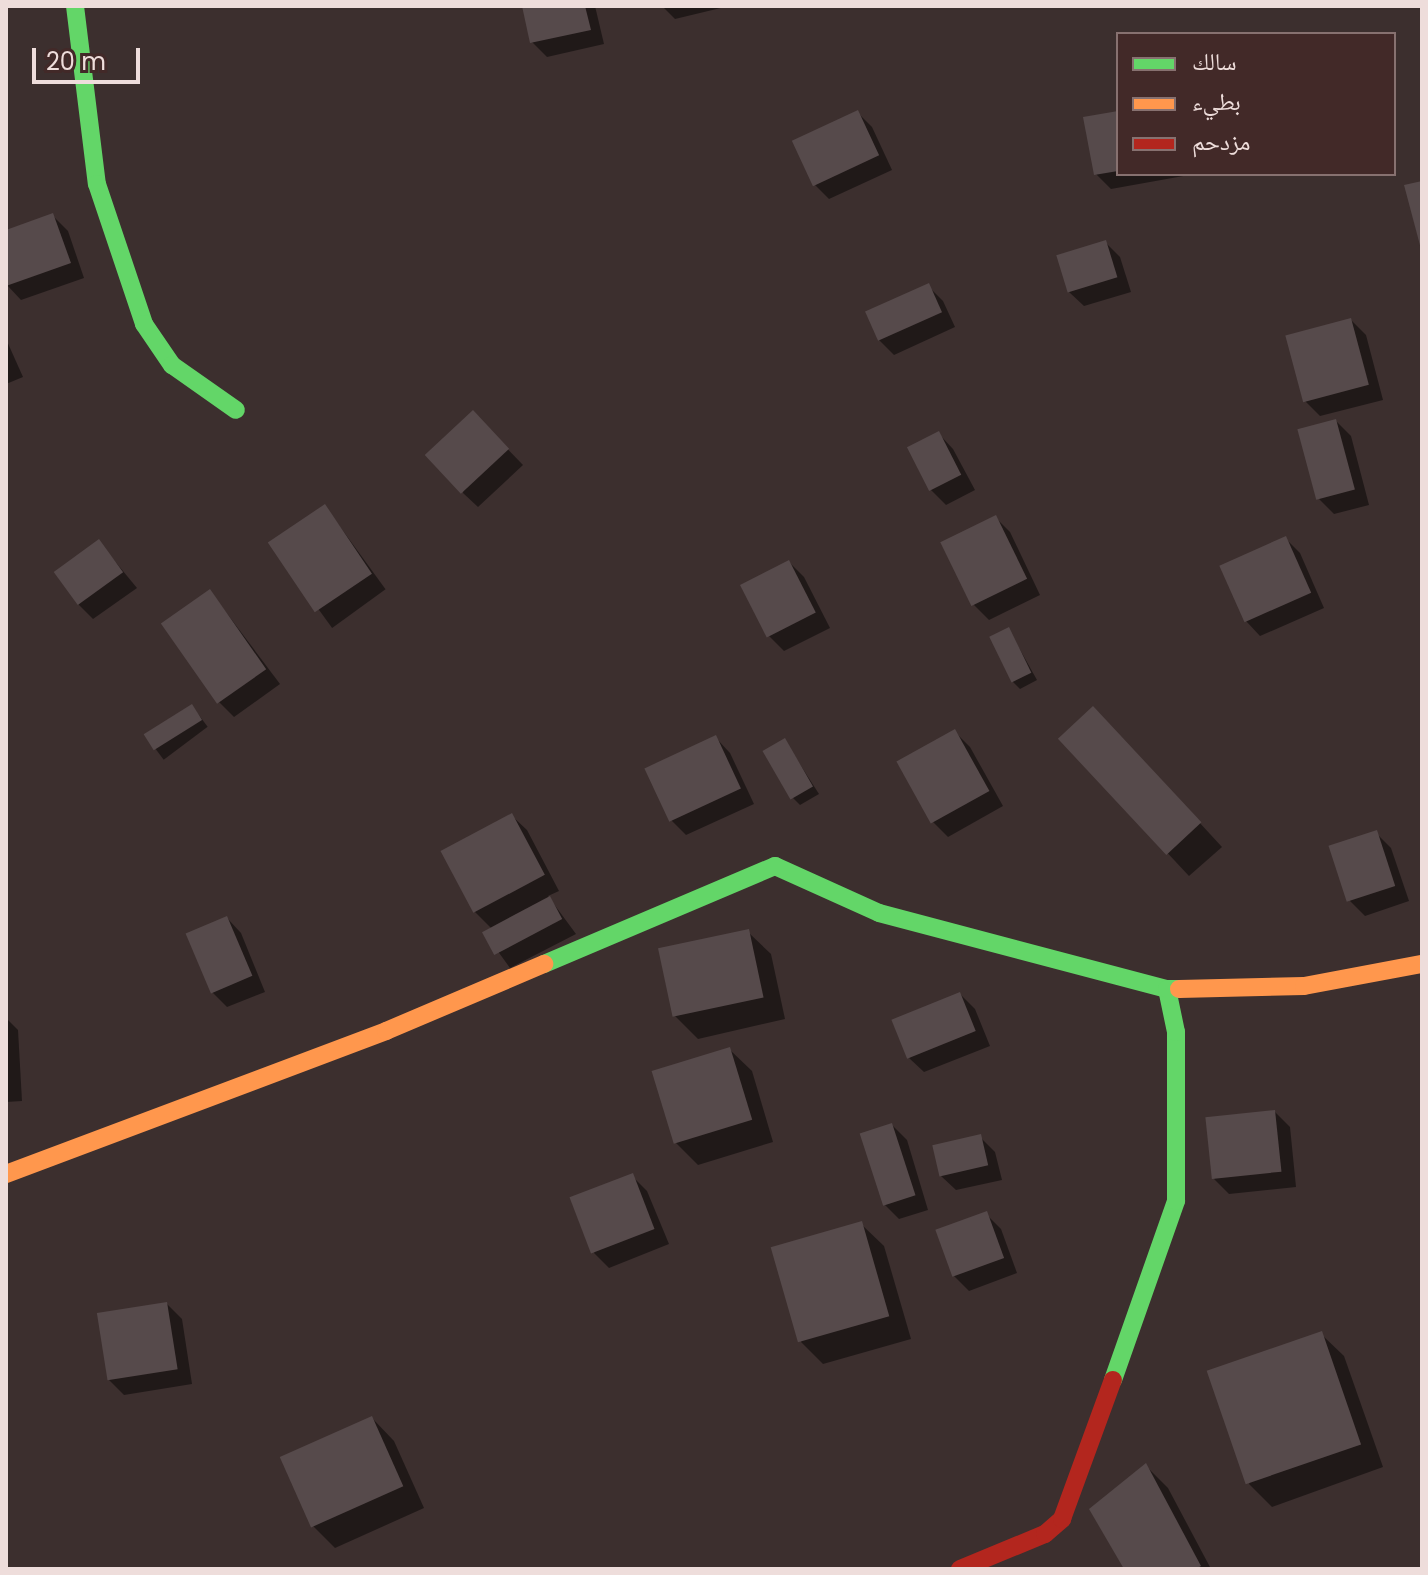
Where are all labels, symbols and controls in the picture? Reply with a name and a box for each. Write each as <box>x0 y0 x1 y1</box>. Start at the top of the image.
scale bar <box>36 32 144 82</box>
legend <box>1116 32 1396 176</box>
text: 20 m <box>46 45 106 78</box>
text: سالك <box>1192 45 1237 78</box>
text: بطيء <box>1192 85 1241 118</box>
text: مزدحم <box>1192 125 1251 158</box>

